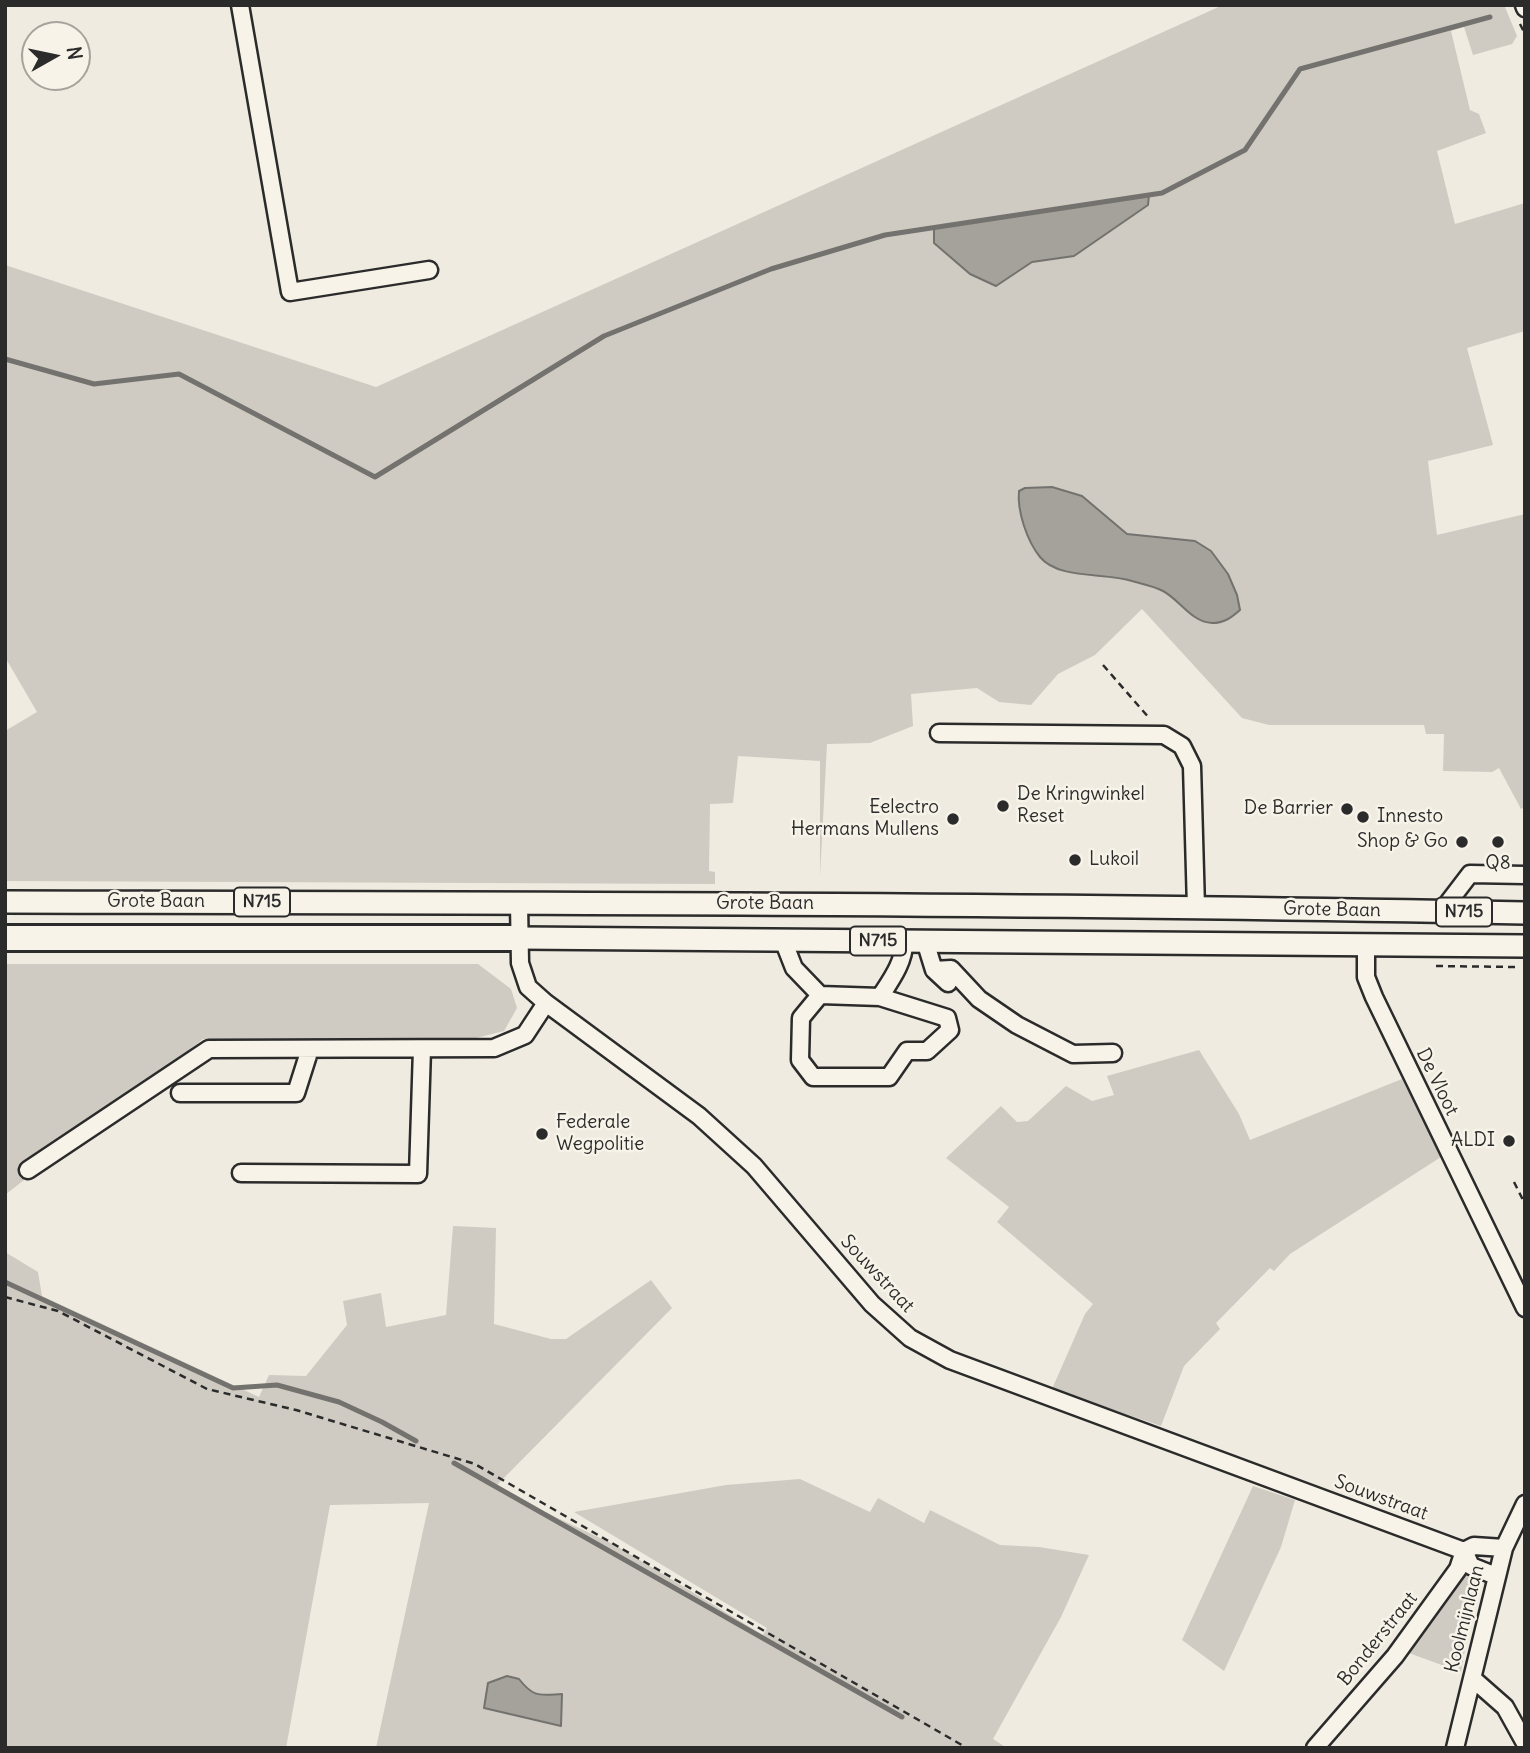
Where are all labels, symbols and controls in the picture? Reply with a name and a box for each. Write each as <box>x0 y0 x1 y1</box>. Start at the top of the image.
north arrow <box>21 21 91 91</box>
text: N <box>62 45 88 61</box>
place label: De Kringwinkel Reset <box>1017 784 1145 828</box>
place label: Eelectro Hermans Mullens <box>791 797 939 841</box>
marker: De Kringwinkel Reset <box>995 798 1011 814</box>
place label: De Barrier <box>1244 798 1333 820</box>
marker: De Barrier <box>1339 801 1355 817</box>
place label: Innesto <box>1377 806 1443 828</box>
marker: Innesto <box>1355 809 1371 825</box>
marker: Eelectro Hermans Mullens <box>945 811 961 827</box>
place label: Shop & Go <box>1357 831 1448 853</box>
marker: Shop & Go <box>1454 834 1470 850</box>
marker: Q8 <box>1490 834 1506 850</box>
place label: Lukoil <box>1089 849 1139 871</box>
marker: Lukoil <box>1067 852 1083 868</box>
place label: Q8 <box>1485 853 1511 875</box>
road number: N715 <box>234 888 290 917</box>
street label: Grote Baan <box>107 891 205 913</box>
street label: Grote Baan <box>716 893 814 915</box>
road number: N715 <box>1436 897 1492 926</box>
street label: Grote Baan <box>1283 898 1381 922</box>
road number: N715 <box>850 926 906 956</box>
street label: De Vloot <box>1411 1045 1463 1119</box>
place label: Federale Wegpolitie <box>556 1112 644 1156</box>
marker: Federale Wegpolitie <box>534 1126 550 1142</box>
place label: ALDI <box>1451 1130 1495 1152</box>
marker: ALDI <box>1501 1133 1517 1149</box>
street label: Souwstraat <box>835 1230 919 1318</box>
street label: Souwstraat <box>1331 1471 1431 1525</box>
street label: Koolmijnlaan <box>1441 1563 1489 1675</box>
street label: Bonderstraat <box>1333 1588 1423 1690</box>

